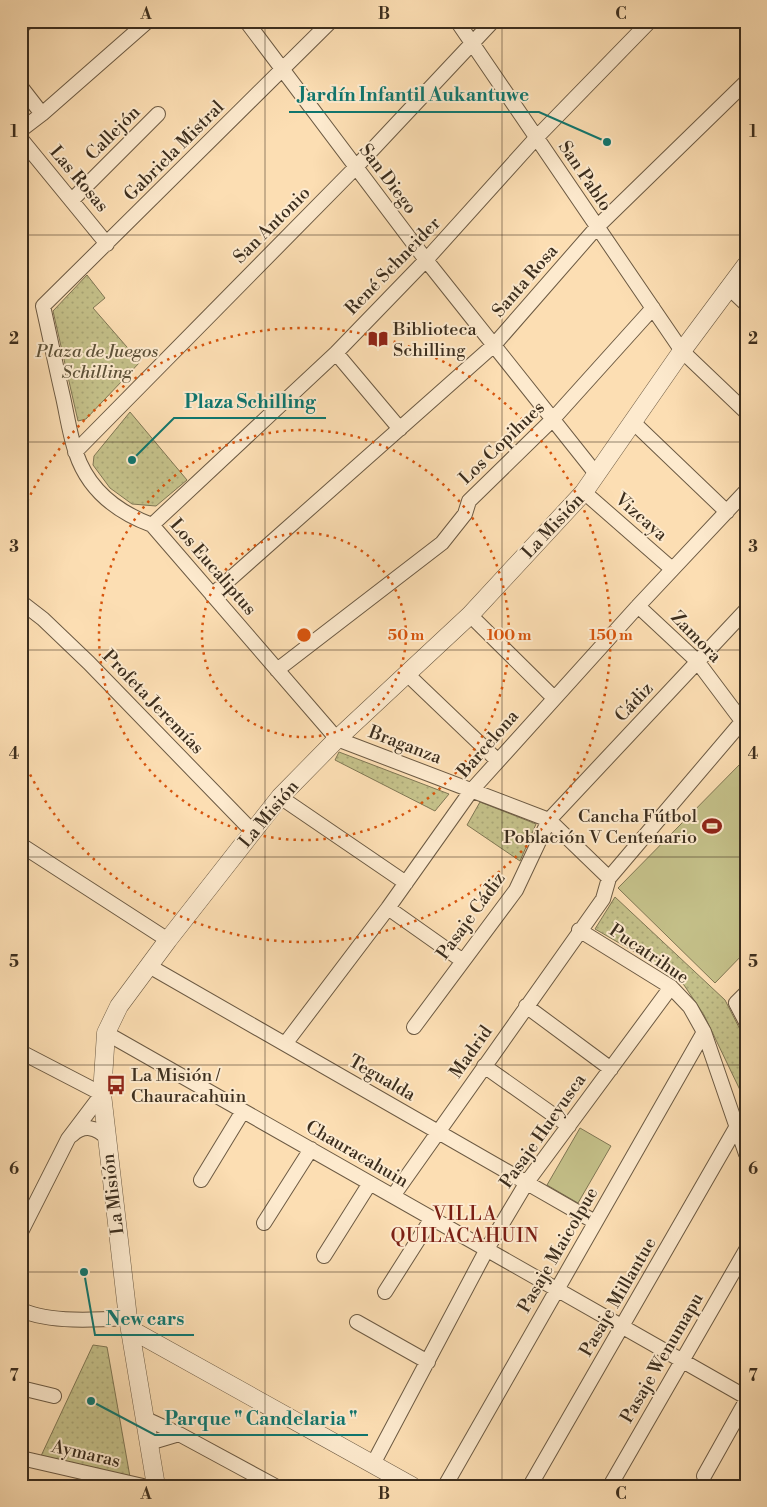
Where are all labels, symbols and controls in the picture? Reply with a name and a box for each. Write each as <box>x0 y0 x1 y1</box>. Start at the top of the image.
text: A <box>139 4 152 24</box>
text: B <box>378 4 390 24</box>
text: C <box>615 4 627 24</box>
callout: Jardín Infantil Aukantuwe <box>289 78 539 112</box>
text: Jardín Infantil Aukantuwe <box>296 83 529 107</box>
street label: Gabriela Mistral <box>119 96 229 206</box>
street label: Callejón <box>81 101 145 165</box>
text: 1 <box>10 122 18 142</box>
text: 1 <box>749 122 757 142</box>
street label: San Pablo <box>553 136 617 216</box>
street label: San Diego <box>354 139 422 219</box>
street label: Las Rosas <box>45 141 114 217</box>
street label: San Antonio <box>229 182 315 268</box>
street label: René Schneider <box>340 212 446 320</box>
street label: Santa Rosa <box>487 239 563 322</box>
place label: Biblioteca Schilling <box>392 318 478 362</box>
library icon: Biblioteca Schilling <box>367 328 389 350</box>
text: 2 <box>9 329 19 349</box>
text: 2 <box>748 329 758 349</box>
park label: Plaza de Juegos Schilling <box>35 340 158 384</box>
callout: Plaza Schilling <box>174 384 326 418</box>
text: Plaza Schilling <box>184 390 317 414</box>
street label: Los Copihues <box>454 396 550 490</box>
street label: Vizcaya <box>609 487 673 547</box>
street label: La Misión <box>517 488 589 564</box>
street label: Los Eucaliptus <box>165 514 261 620</box>
text: 3 <box>9 537 19 557</box>
text: 3 <box>748 537 758 557</box>
street label: Zamora <box>666 606 727 668</box>
centre of rings <box>295 626 313 644</box>
text: 50 m <box>388 626 424 645</box>
text: 100 m <box>487 626 532 645</box>
text: 150 m <box>589 626 633 645</box>
street label: Profeta Jeremías <box>97 645 209 759</box>
street label: Cádiz <box>610 677 658 727</box>
street label: Barcelona <box>452 705 524 784</box>
street label: Braganza <box>364 720 446 770</box>
text: 4 <box>9 744 20 764</box>
text: 4 <box>748 744 759 764</box>
street label: La Misión <box>234 775 304 853</box>
place label: Cancha Fútbol Población V Centenario <box>503 805 698 849</box>
sports icon: Cancha Fútbol Población V Centenario <box>701 815 723 837</box>
street label: Pasaje Cádiz <box>432 868 510 964</box>
street label: Pucatrihue <box>605 919 693 989</box>
text: 5 <box>9 952 19 972</box>
text: 5 <box>748 952 758 972</box>
street label: Madrid <box>445 1020 498 1083</box>
street label: Tegualda <box>344 1050 420 1107</box>
place label: La Misión / Chauracahuin <box>131 1064 246 1108</box>
street label: Pasaje Hueyusca <box>495 1068 592 1193</box>
bus stop icon: La Misión / Chauracahuin <box>105 1074 127 1096</box>
street label: Chauracahuin <box>301 1115 413 1193</box>
street label: La Misión <box>97 1152 129 1236</box>
text: 6 <box>9 1159 19 1179</box>
text: 6 <box>748 1159 758 1179</box>
street label: Pasaje Maicolpue <box>513 1183 603 1317</box>
district label: VILLA QUILACAHUIN <box>390 1202 540 1248</box>
street label: Pasaje Millantue <box>575 1233 661 1361</box>
street label: Pasaje Wenumapu <box>615 1288 709 1427</box>
callout: New cars <box>95 1301 194 1335</box>
text: New cars <box>106 1307 184 1331</box>
text: 7 <box>9 1366 19 1386</box>
text: 7 <box>748 1366 758 1386</box>
callout: Parque " Candelaria " <box>155 1401 368 1435</box>
text: Parque " Candelaria " <box>164 1407 358 1431</box>
street label: Aymaras <box>48 1435 123 1473</box>
text: A <box>139 1484 152 1504</box>
text: B <box>378 1484 390 1504</box>
text: C <box>615 1484 627 1504</box>

